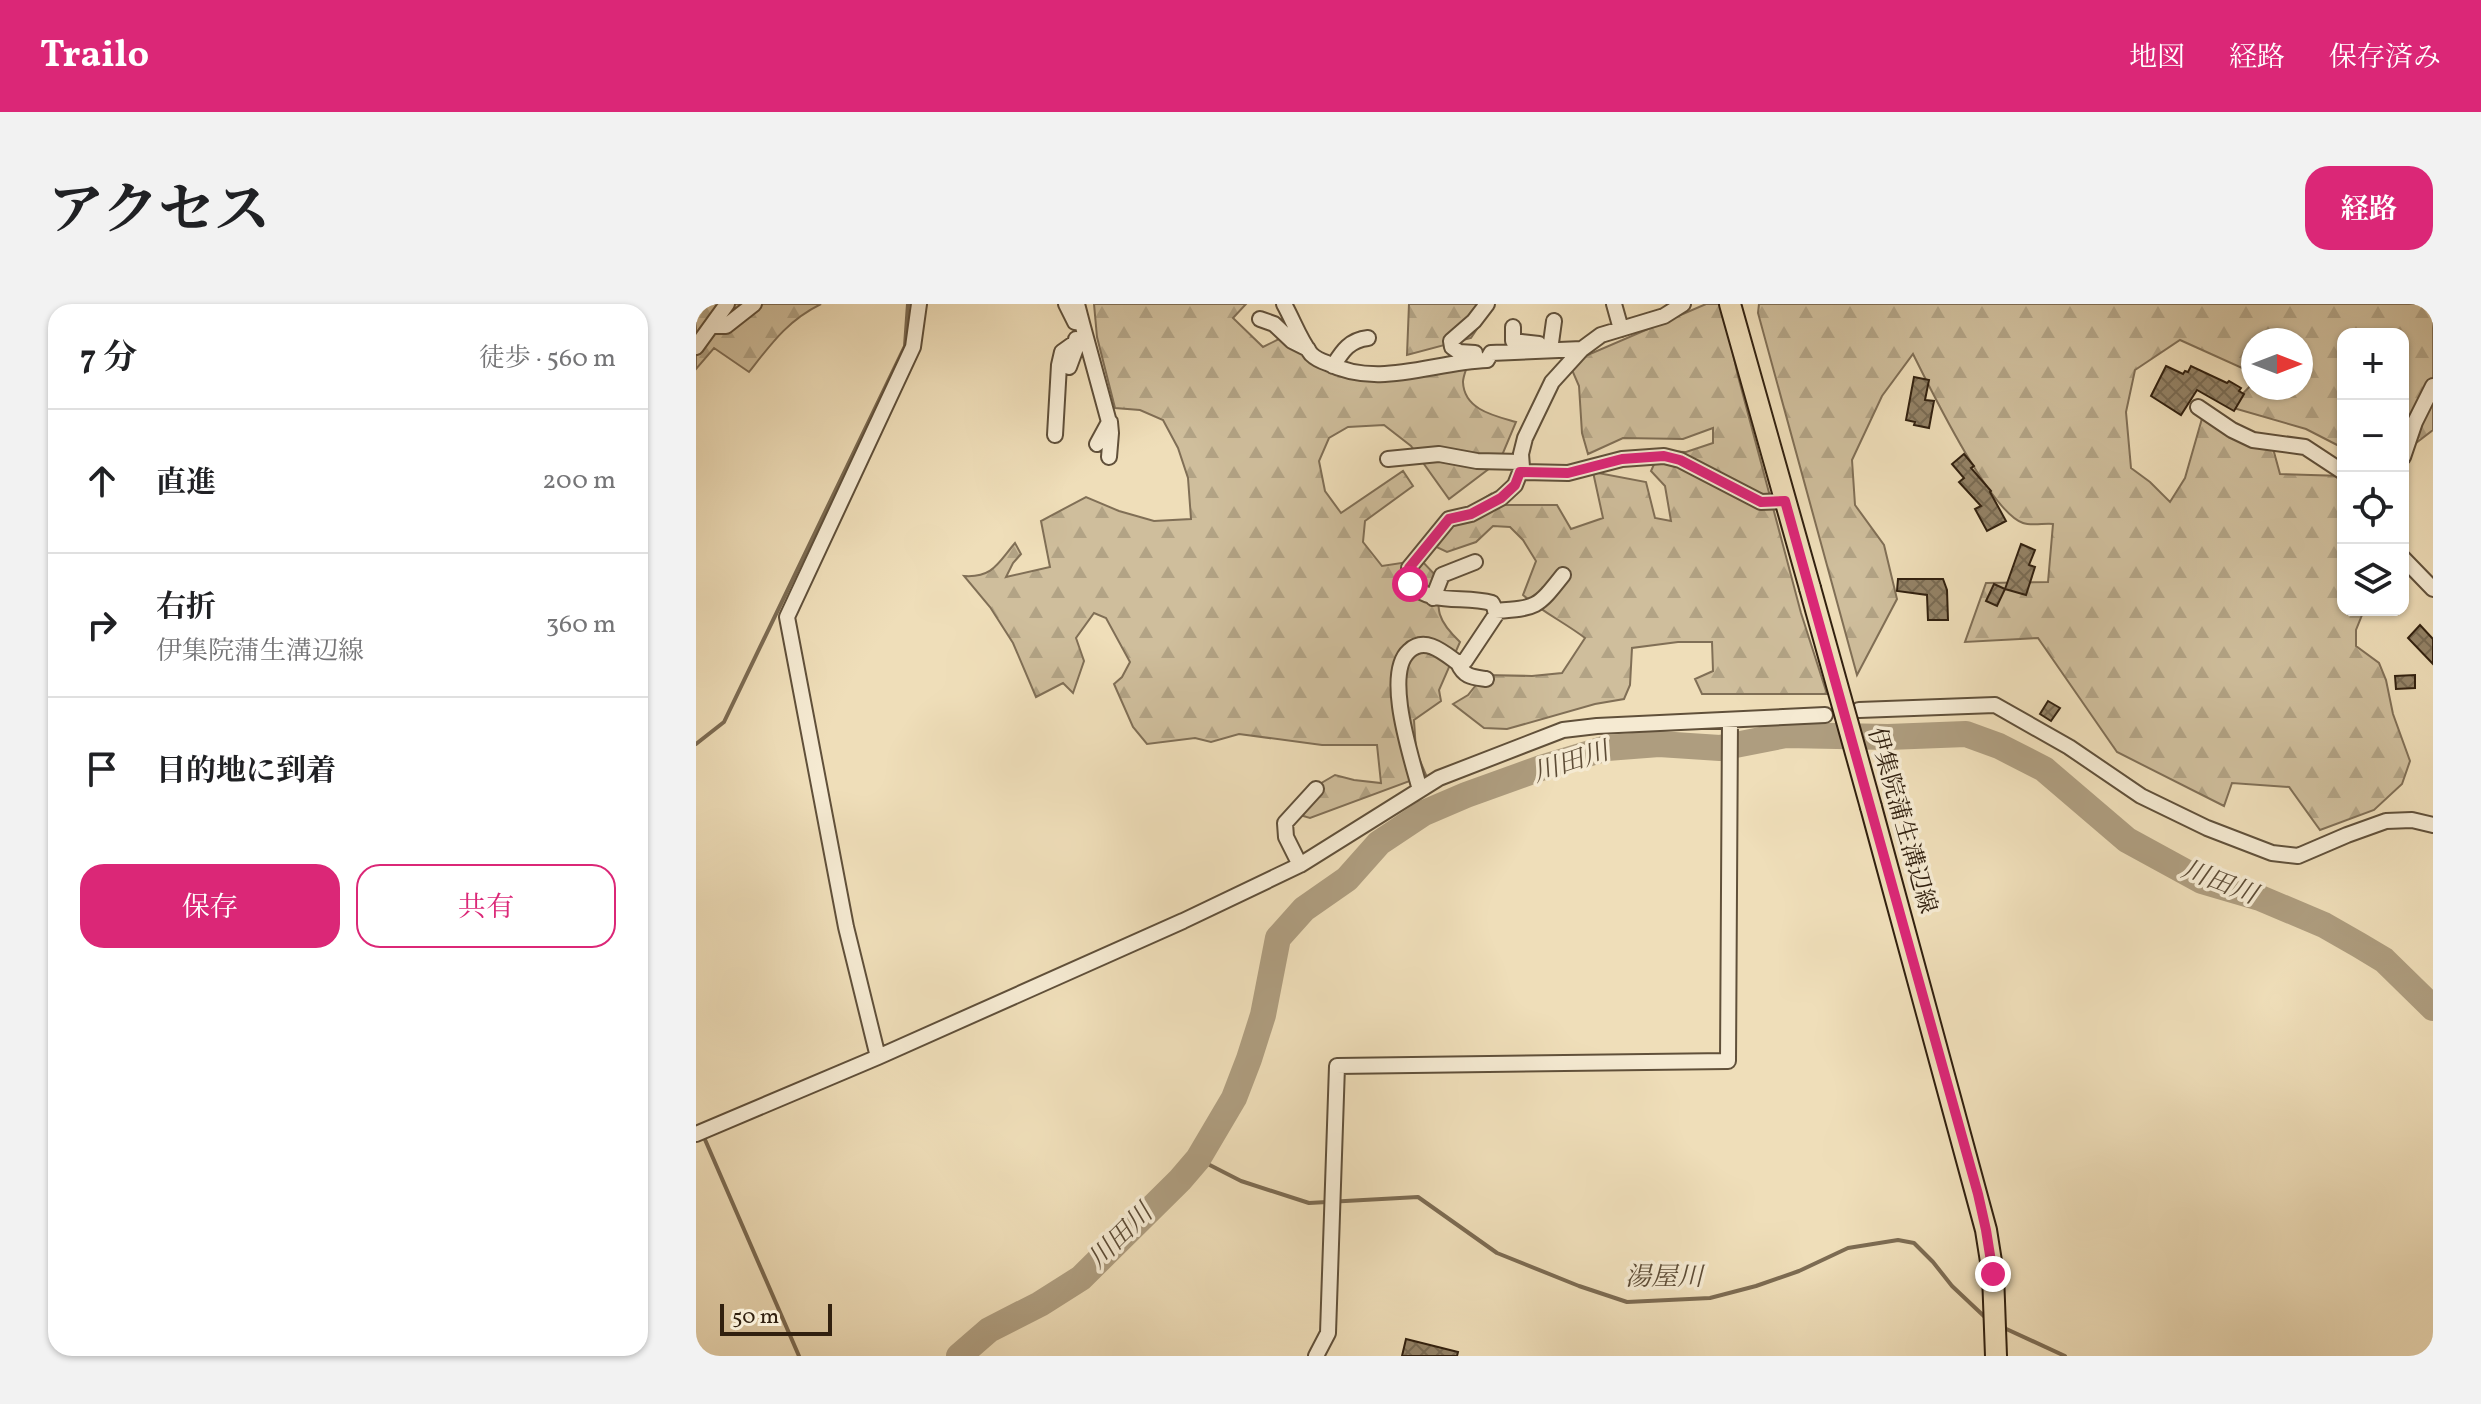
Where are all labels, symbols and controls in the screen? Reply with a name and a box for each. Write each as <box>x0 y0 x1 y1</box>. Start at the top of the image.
text: Trailo <box>40 30 149 83</box>
text: 地図 <box>2129 39 2185 78</box>
text: 経路 <box>2229 39 2285 78</box>
text: 保存済み <box>2329 39 2441 78</box>
button: 経路 <box>2305 166 2433 250</box>
text: アクセス <box>48 175 270 253</box>
north arrow <box>2241 328 2313 400</box>
map controls <box>2337 328 2409 616</box>
button: + <box>2337 328 2409 400</box>
text: 7 分 <box>80 336 137 383</box>
text: 徒歩 · 560 m <box>479 341 616 377</box>
button: − <box>2337 400 2409 472</box>
icon: ahead <box>80 459 124 503</box>
text: 直進 <box>156 463 216 505</box>
text: 200 m <box>542 463 616 499</box>
button: locate <box>2337 472 2409 544</box>
button: layers <box>2337 544 2409 616</box>
route start <box>1392 566 1428 602</box>
text: 右折 <box>156 587 216 629</box>
icon: right <box>80 603 124 647</box>
text: 360 m <box>546 607 616 643</box>
text: 伊集院蒲生溝辺線 <box>156 634 364 670</box>
street label: 伊集院蒲生溝辺線 <box>1858 724 1944 918</box>
water label: 川田川 <box>1528 733 1616 792</box>
icon: arrive <box>80 747 124 791</box>
text: 目的地に到着 <box>156 751 336 793</box>
water label: 川田川 <box>2176 852 2265 915</box>
button: 保存 <box>80 864 340 948</box>
button: 共有 <box>356 864 616 948</box>
water label: 川田川 <box>1081 1195 1163 1277</box>
route end <box>1975 1256 2011 1292</box>
water label: 湯屋川 <box>1625 1260 1706 1296</box>
scale bar <box>720 1300 832 1336</box>
text: 50 m <box>732 1302 779 1333</box>

